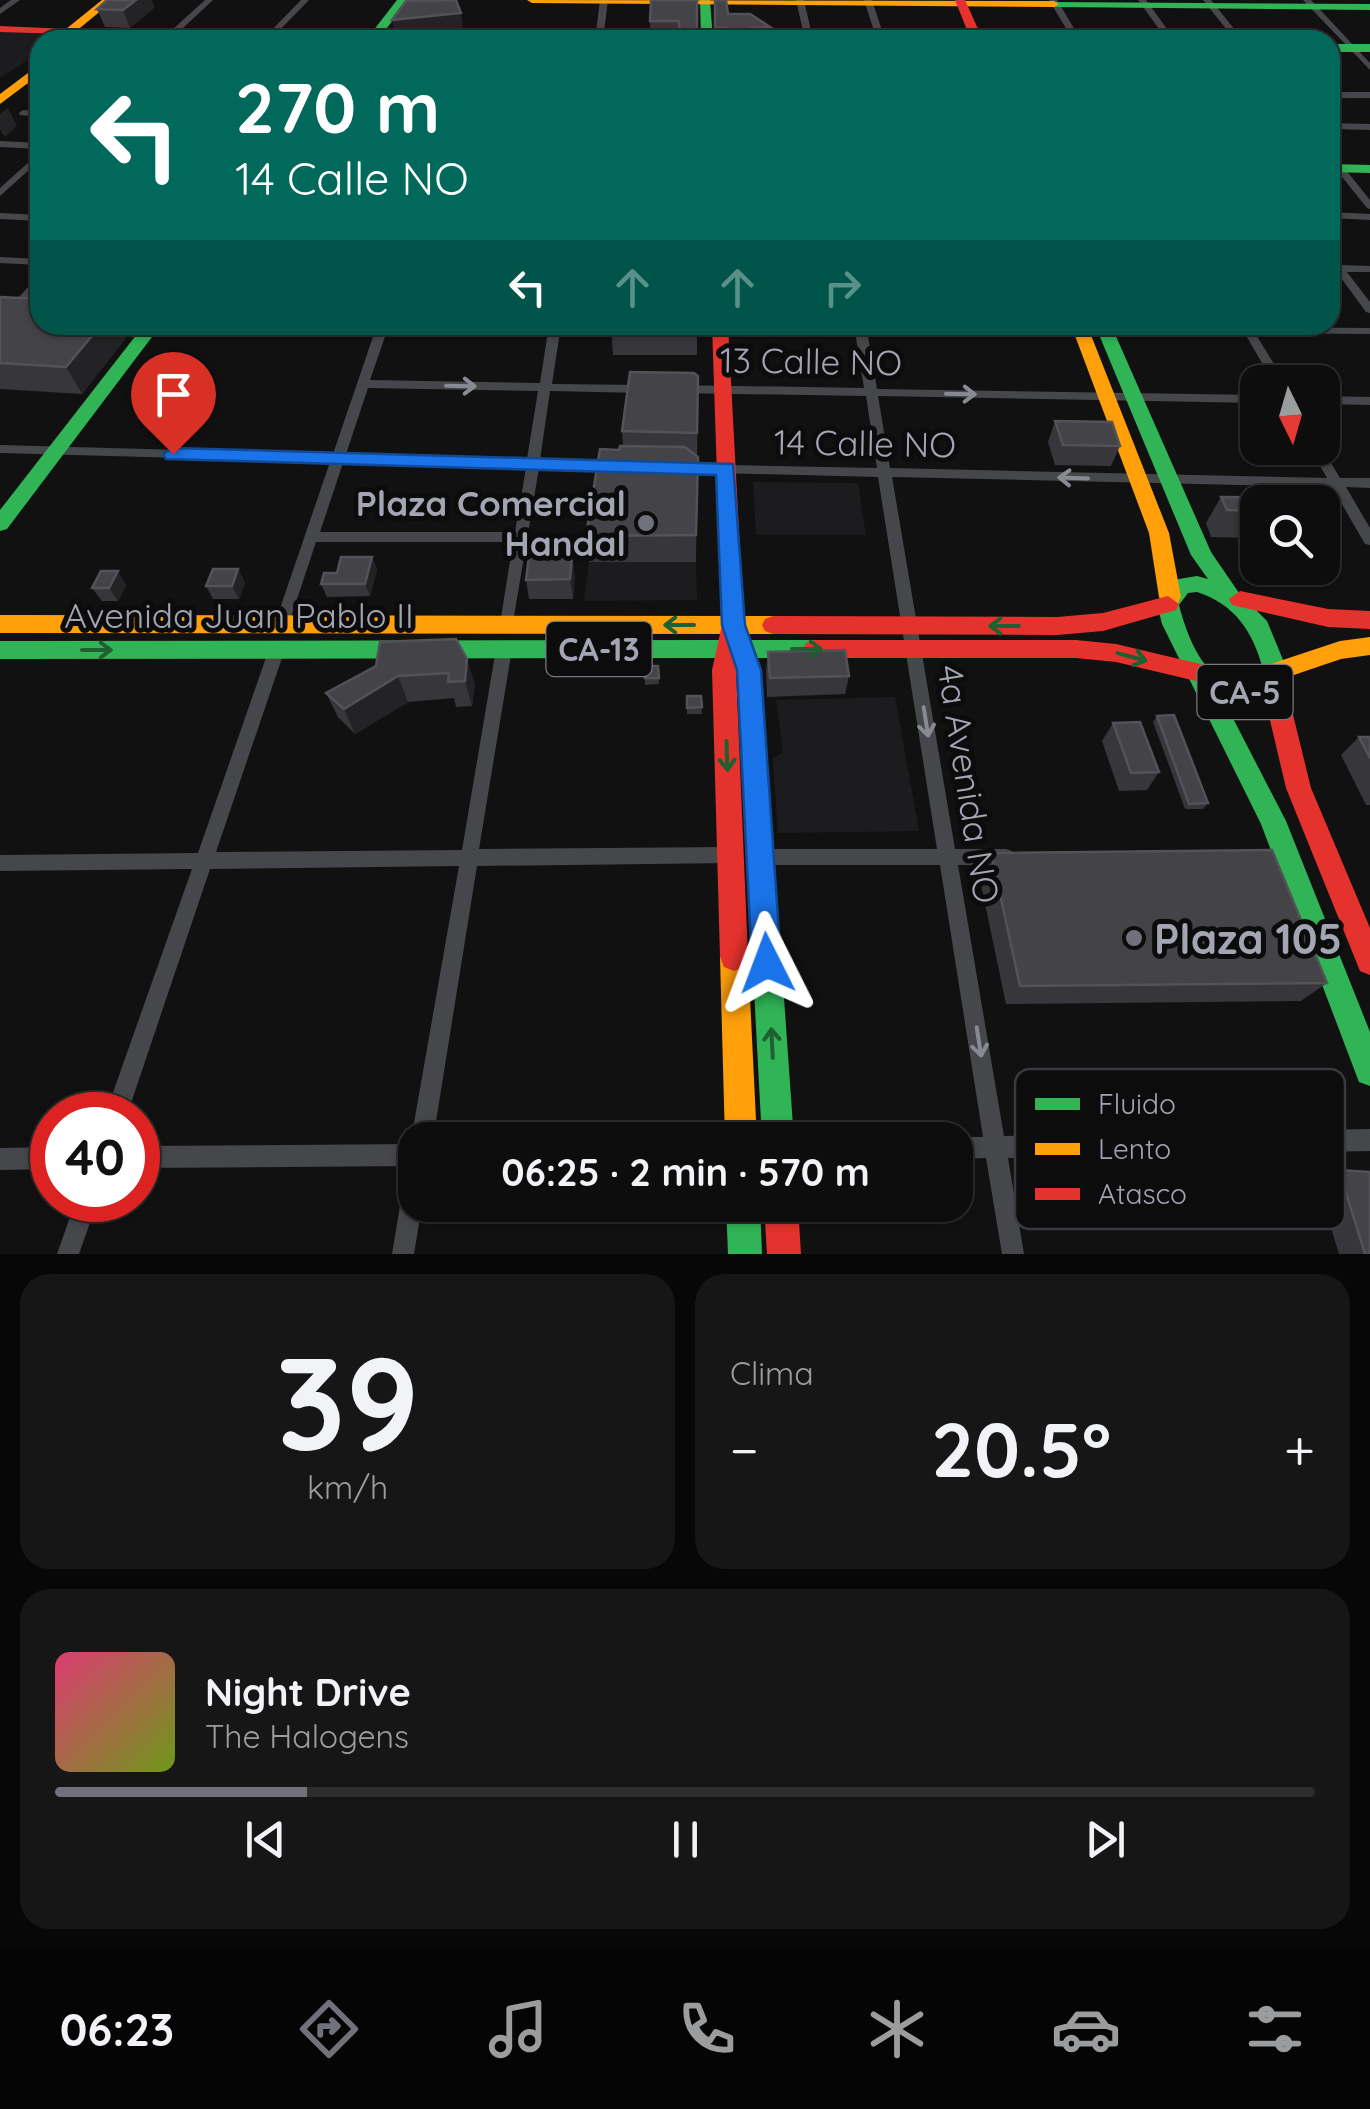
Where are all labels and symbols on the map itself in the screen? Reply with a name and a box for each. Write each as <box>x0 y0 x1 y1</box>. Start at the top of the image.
street label: 13 Calle NO <box>719 337 903 385</box>
pin <box>131 352 216 455</box>
north arrow <box>1240 365 1340 465</box>
one-way arrow <box>445 376 477 395</box>
one-way arrow <box>944 384 976 404</box>
street label: 14 Calle NO <box>774 419 956 467</box>
one-way arrow <box>1057 469 1089 488</box>
place label: Plaza Comercial Handal <box>356 481 626 565</box>
marker: Plaza Comercial Handal <box>635 512 657 534</box>
street label: Avenida Juan Pablo II <box>64 593 414 637</box>
one-way arrow <box>663 616 696 634</box>
one-way arrow <box>988 616 1020 636</box>
road number: CA-13 <box>546 622 652 676</box>
one-way arrow <box>80 640 113 660</box>
one-way arrow <box>790 640 823 658</box>
one-way arrow <box>1116 649 1147 668</box>
street label: 4a Avenida NO <box>928 662 1010 906</box>
road number: CA-5 <box>1198 665 1292 719</box>
one-way arrow <box>917 705 936 737</box>
one-way arrow <box>717 740 736 772</box>
position arrow <box>715 911 819 1015</box>
place label: Plaza 105 <box>1154 912 1342 965</box>
marker: Plaza 105 <box>1123 927 1145 949</box>
one-way arrow <box>970 1026 988 1058</box>
one-way arrow <box>762 1027 781 1059</box>
legend <box>1015 1069 1345 1229</box>
text: Fluido <box>1098 1086 1176 1121</box>
speed limit sign: 40 <box>30 1092 160 1222</box>
text: Lento <box>1098 1131 1171 1166</box>
text: Atasco <box>1098 1176 1187 1211</box>

